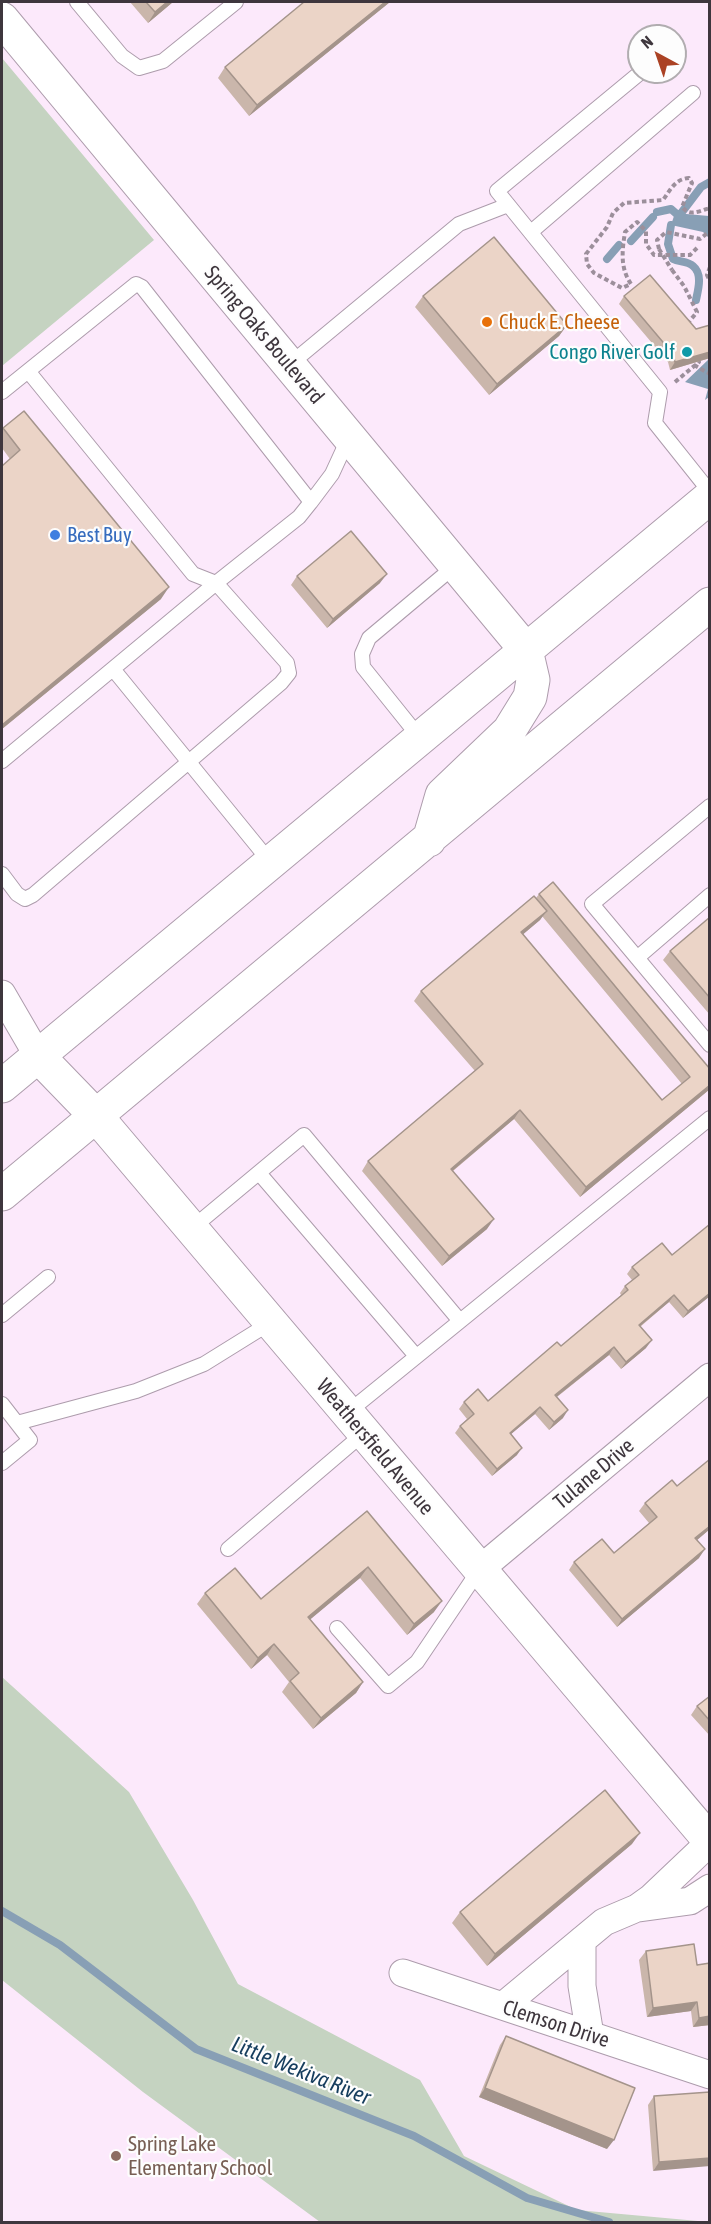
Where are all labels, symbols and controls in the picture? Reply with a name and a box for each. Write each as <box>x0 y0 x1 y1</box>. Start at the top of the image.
north arrow <box>627 24 687 84</box>
text: N <box>637 32 656 52</box>
street label: Spring Oaks Boulevard <box>199 261 329 409</box>
place label: Chuck E. Cheese <box>499 309 620 335</box>
marker: Chuck E. Cheese <box>480 315 494 329</box>
place label: Congo River Golf <box>549 339 675 365</box>
marker: Congo River Golf <box>680 345 694 359</box>
place label: Best Buy <box>67 522 132 548</box>
marker: Best Buy <box>48 528 62 542</box>
street label: Weathersfield Avenue <box>311 1374 439 1520</box>
street label: Tulane Drive <box>549 1433 639 1515</box>
street label: Clemson Drive <box>500 1995 612 2053</box>
water label: Little Wekiva River <box>228 2031 374 2111</box>
place label: Spring Lake Elementary School <box>128 2131 272 2181</box>
marker: Spring Lake Elementary School <box>109 2149 123 2163</box>

